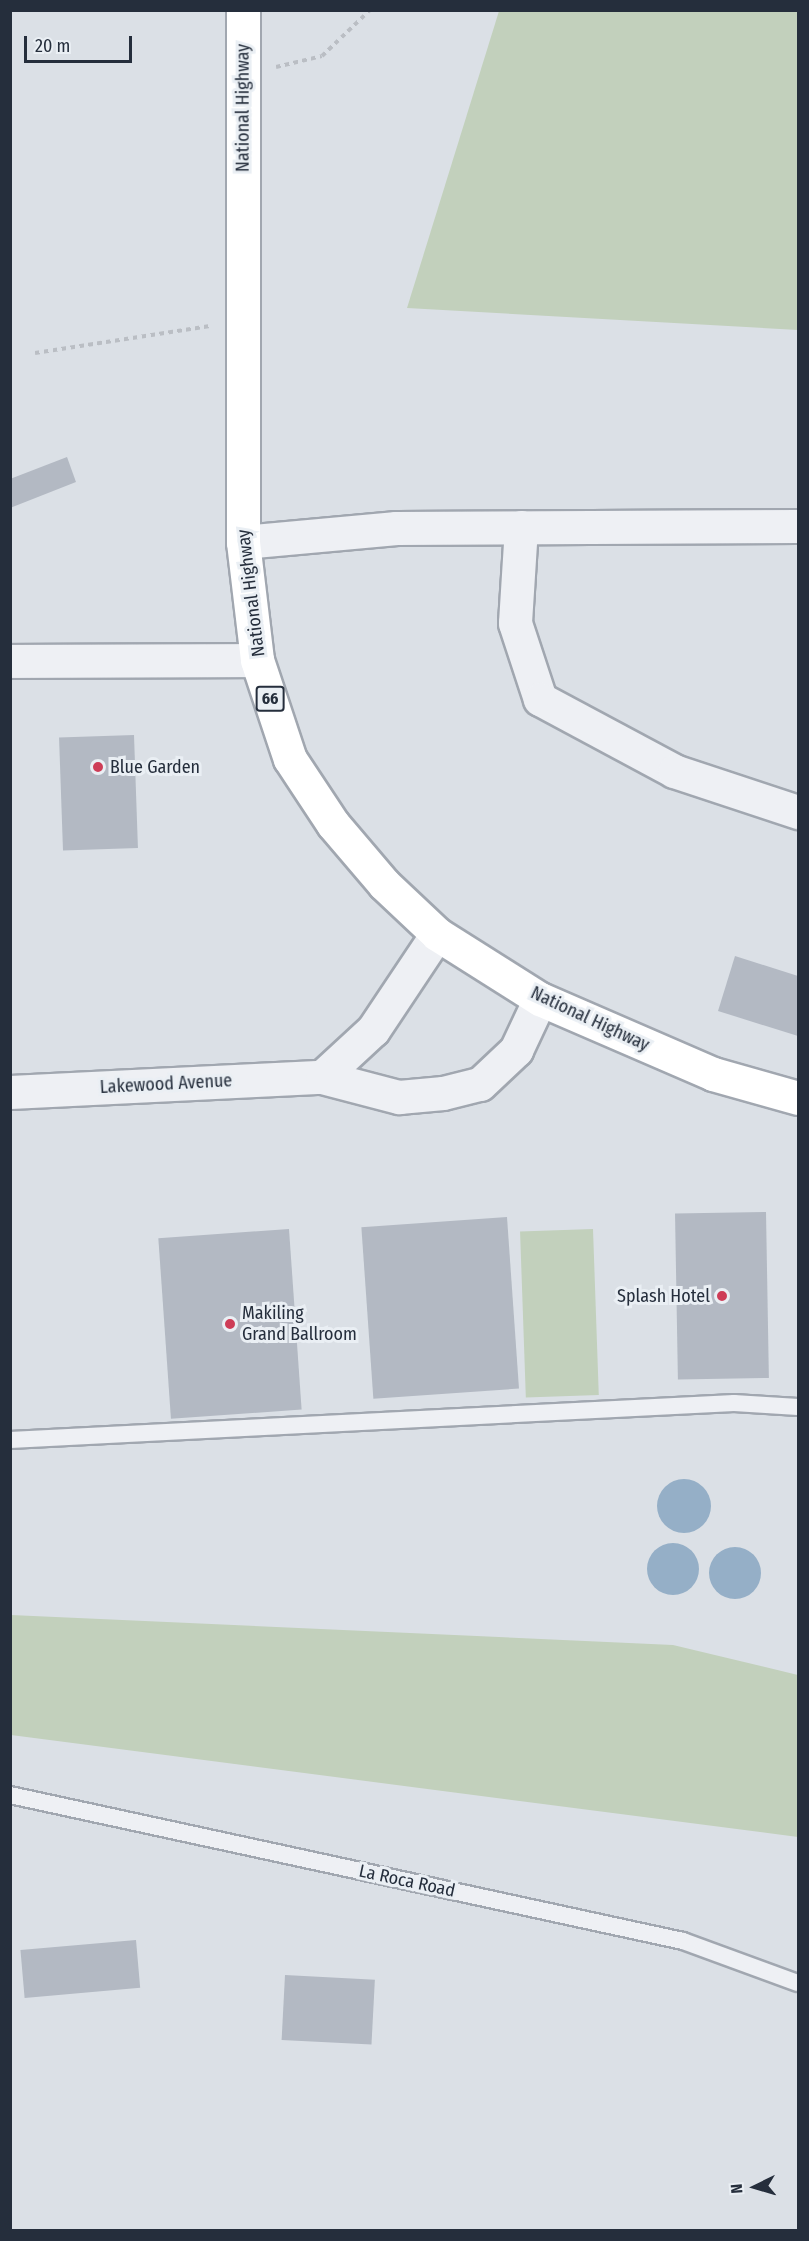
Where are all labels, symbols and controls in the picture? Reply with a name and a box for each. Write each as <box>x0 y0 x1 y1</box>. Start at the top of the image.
scale bar <box>27 24 135 62</box>
text: 20 m <box>35 35 70 57</box>
street label: National Highway <box>232 44 254 172</box>
street label: National Highway <box>232 528 270 658</box>
road number: 66 <box>255 686 285 712</box>
place label: Blue Garden <box>110 756 200 778</box>
marker: Blue Garden <box>91 760 105 774</box>
street label: National Highway <box>527 982 653 1056</box>
street label: Lakewood Avenue <box>99 1070 233 1098</box>
place label: Splash Hotel <box>617 1285 710 1307</box>
marker: Splash Hotel <box>715 1289 729 1303</box>
place label: Makiling Grand Ballroom <box>242 1303 357 1346</box>
marker: Makiling Grand Ballroom <box>223 1317 237 1331</box>
street label: La Roca Road <box>357 1860 457 1902</box>
north arrow <box>725 2157 785 2217</box>
text: N <box>727 2183 746 2194</box>

